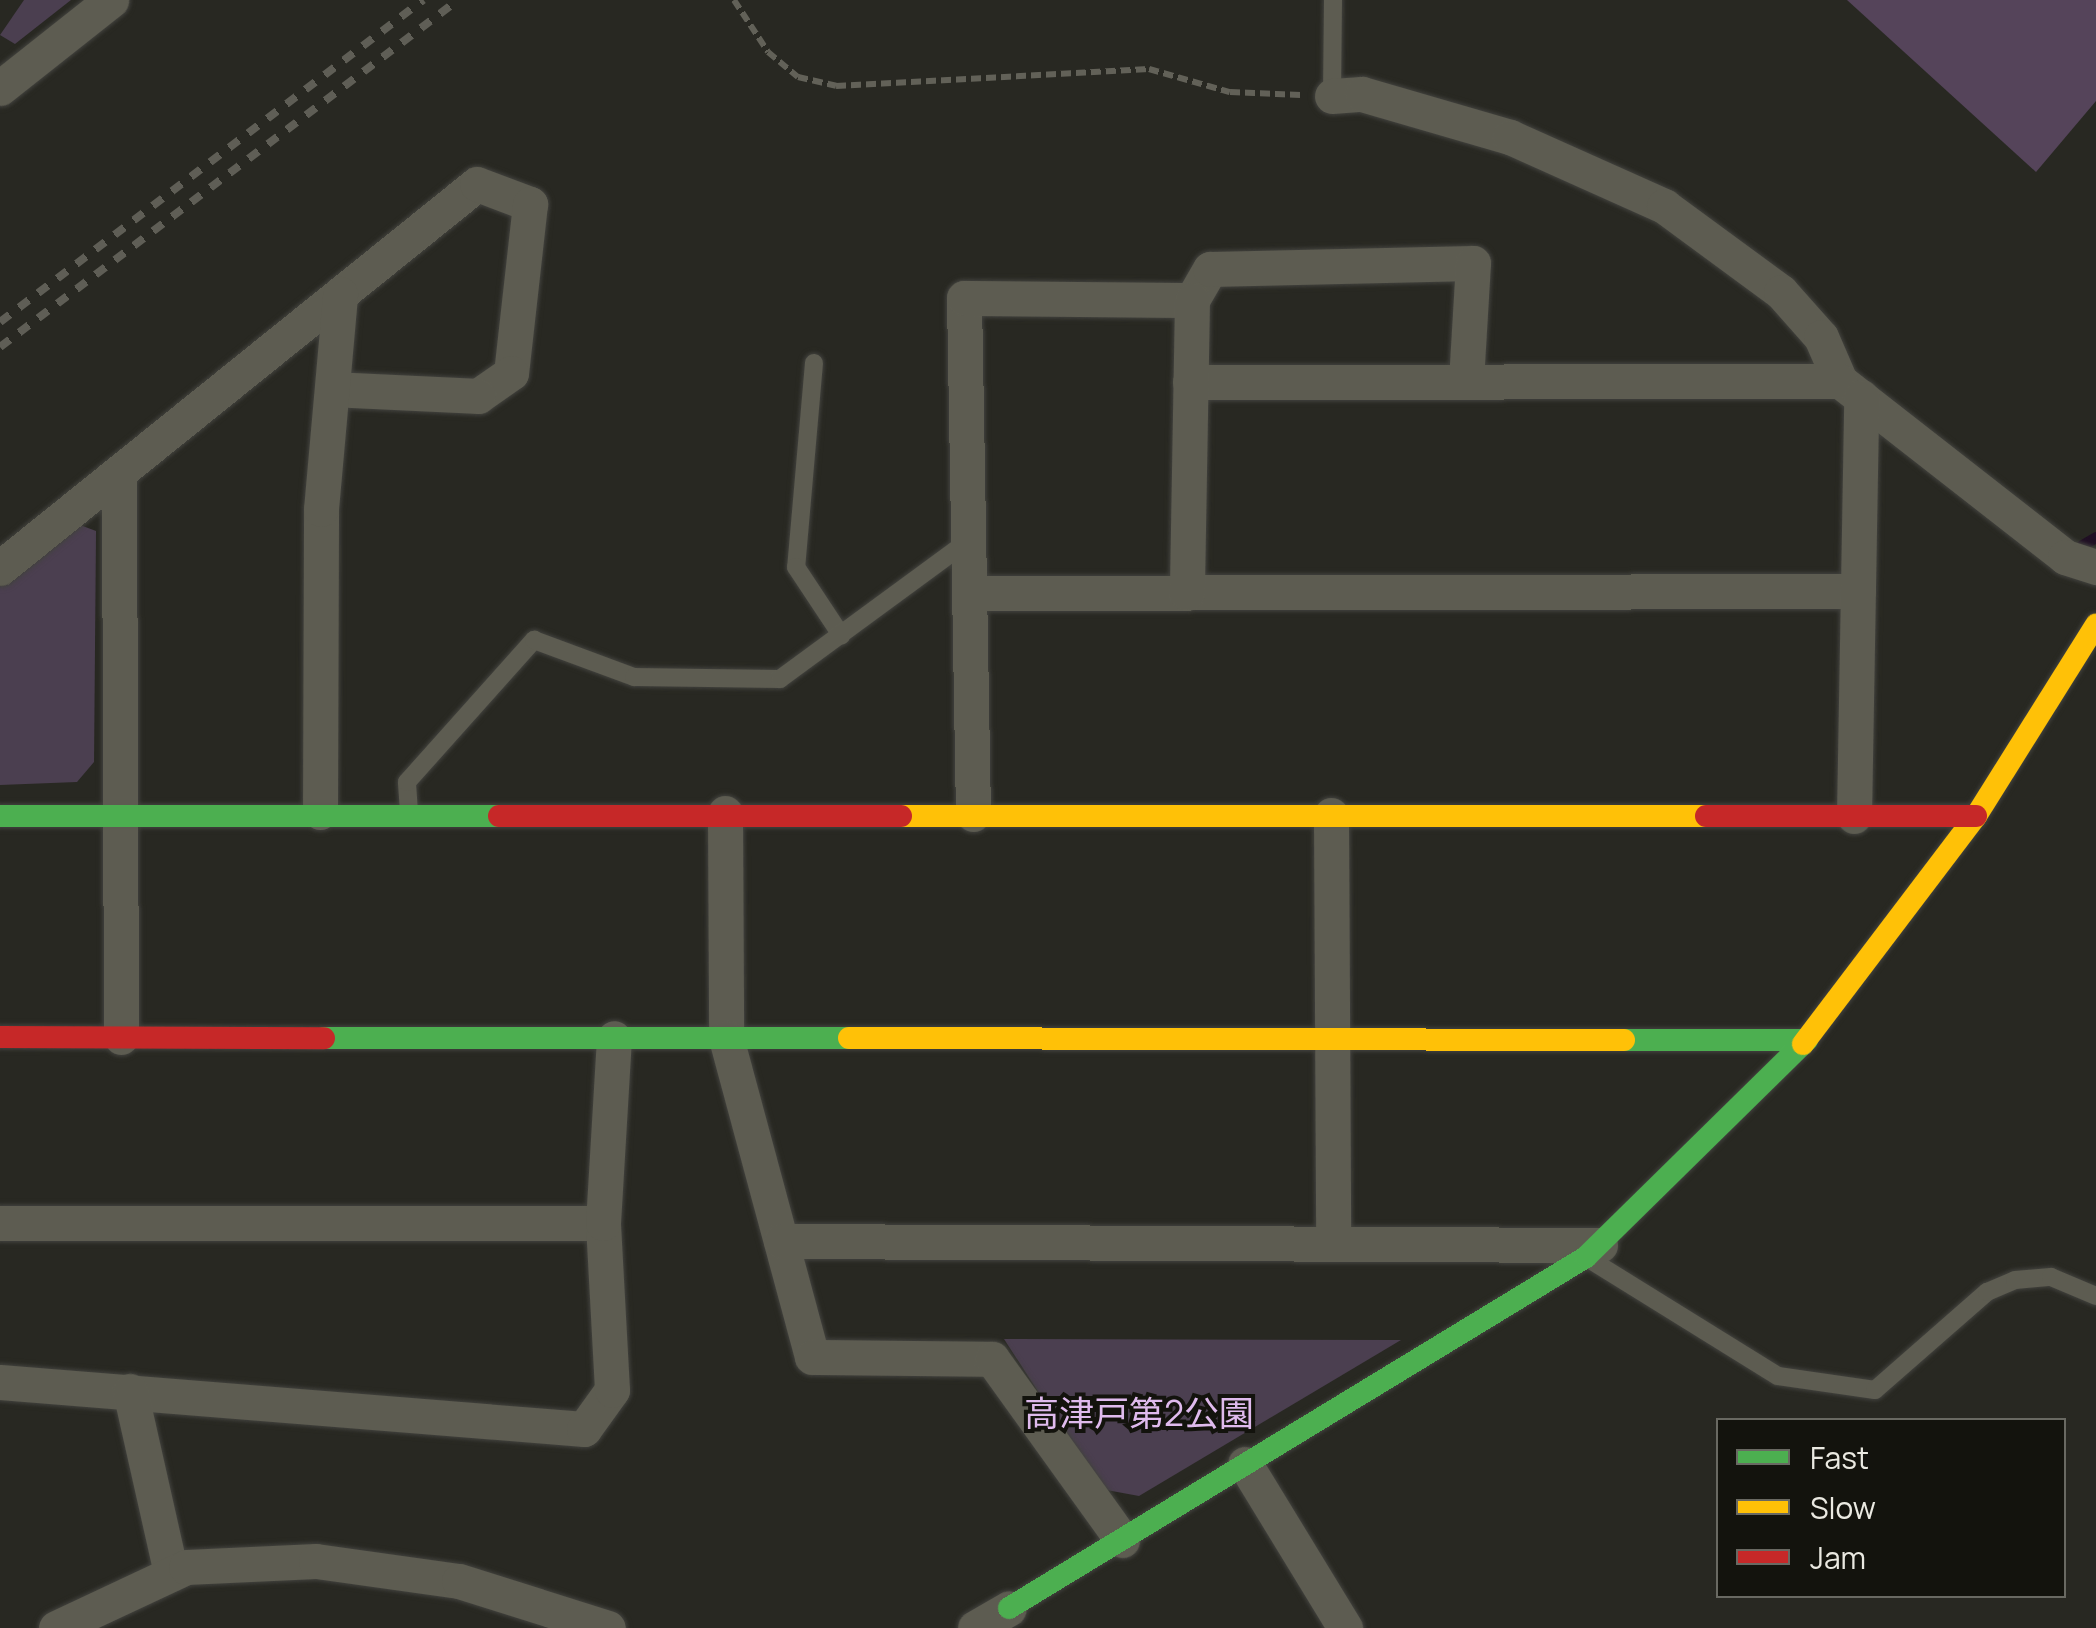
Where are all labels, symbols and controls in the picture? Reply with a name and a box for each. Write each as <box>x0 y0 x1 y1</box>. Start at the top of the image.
park label: 高津戸第2公園 <box>1024 1392 1254 1434</box>
legend <box>1716 1418 2066 1598</box>
text: Fast <box>1810 1437 1869 1478</box>
text: Slow <box>1810 1487 1876 1528</box>
text: Jam <box>1810 1537 1866 1578</box>

